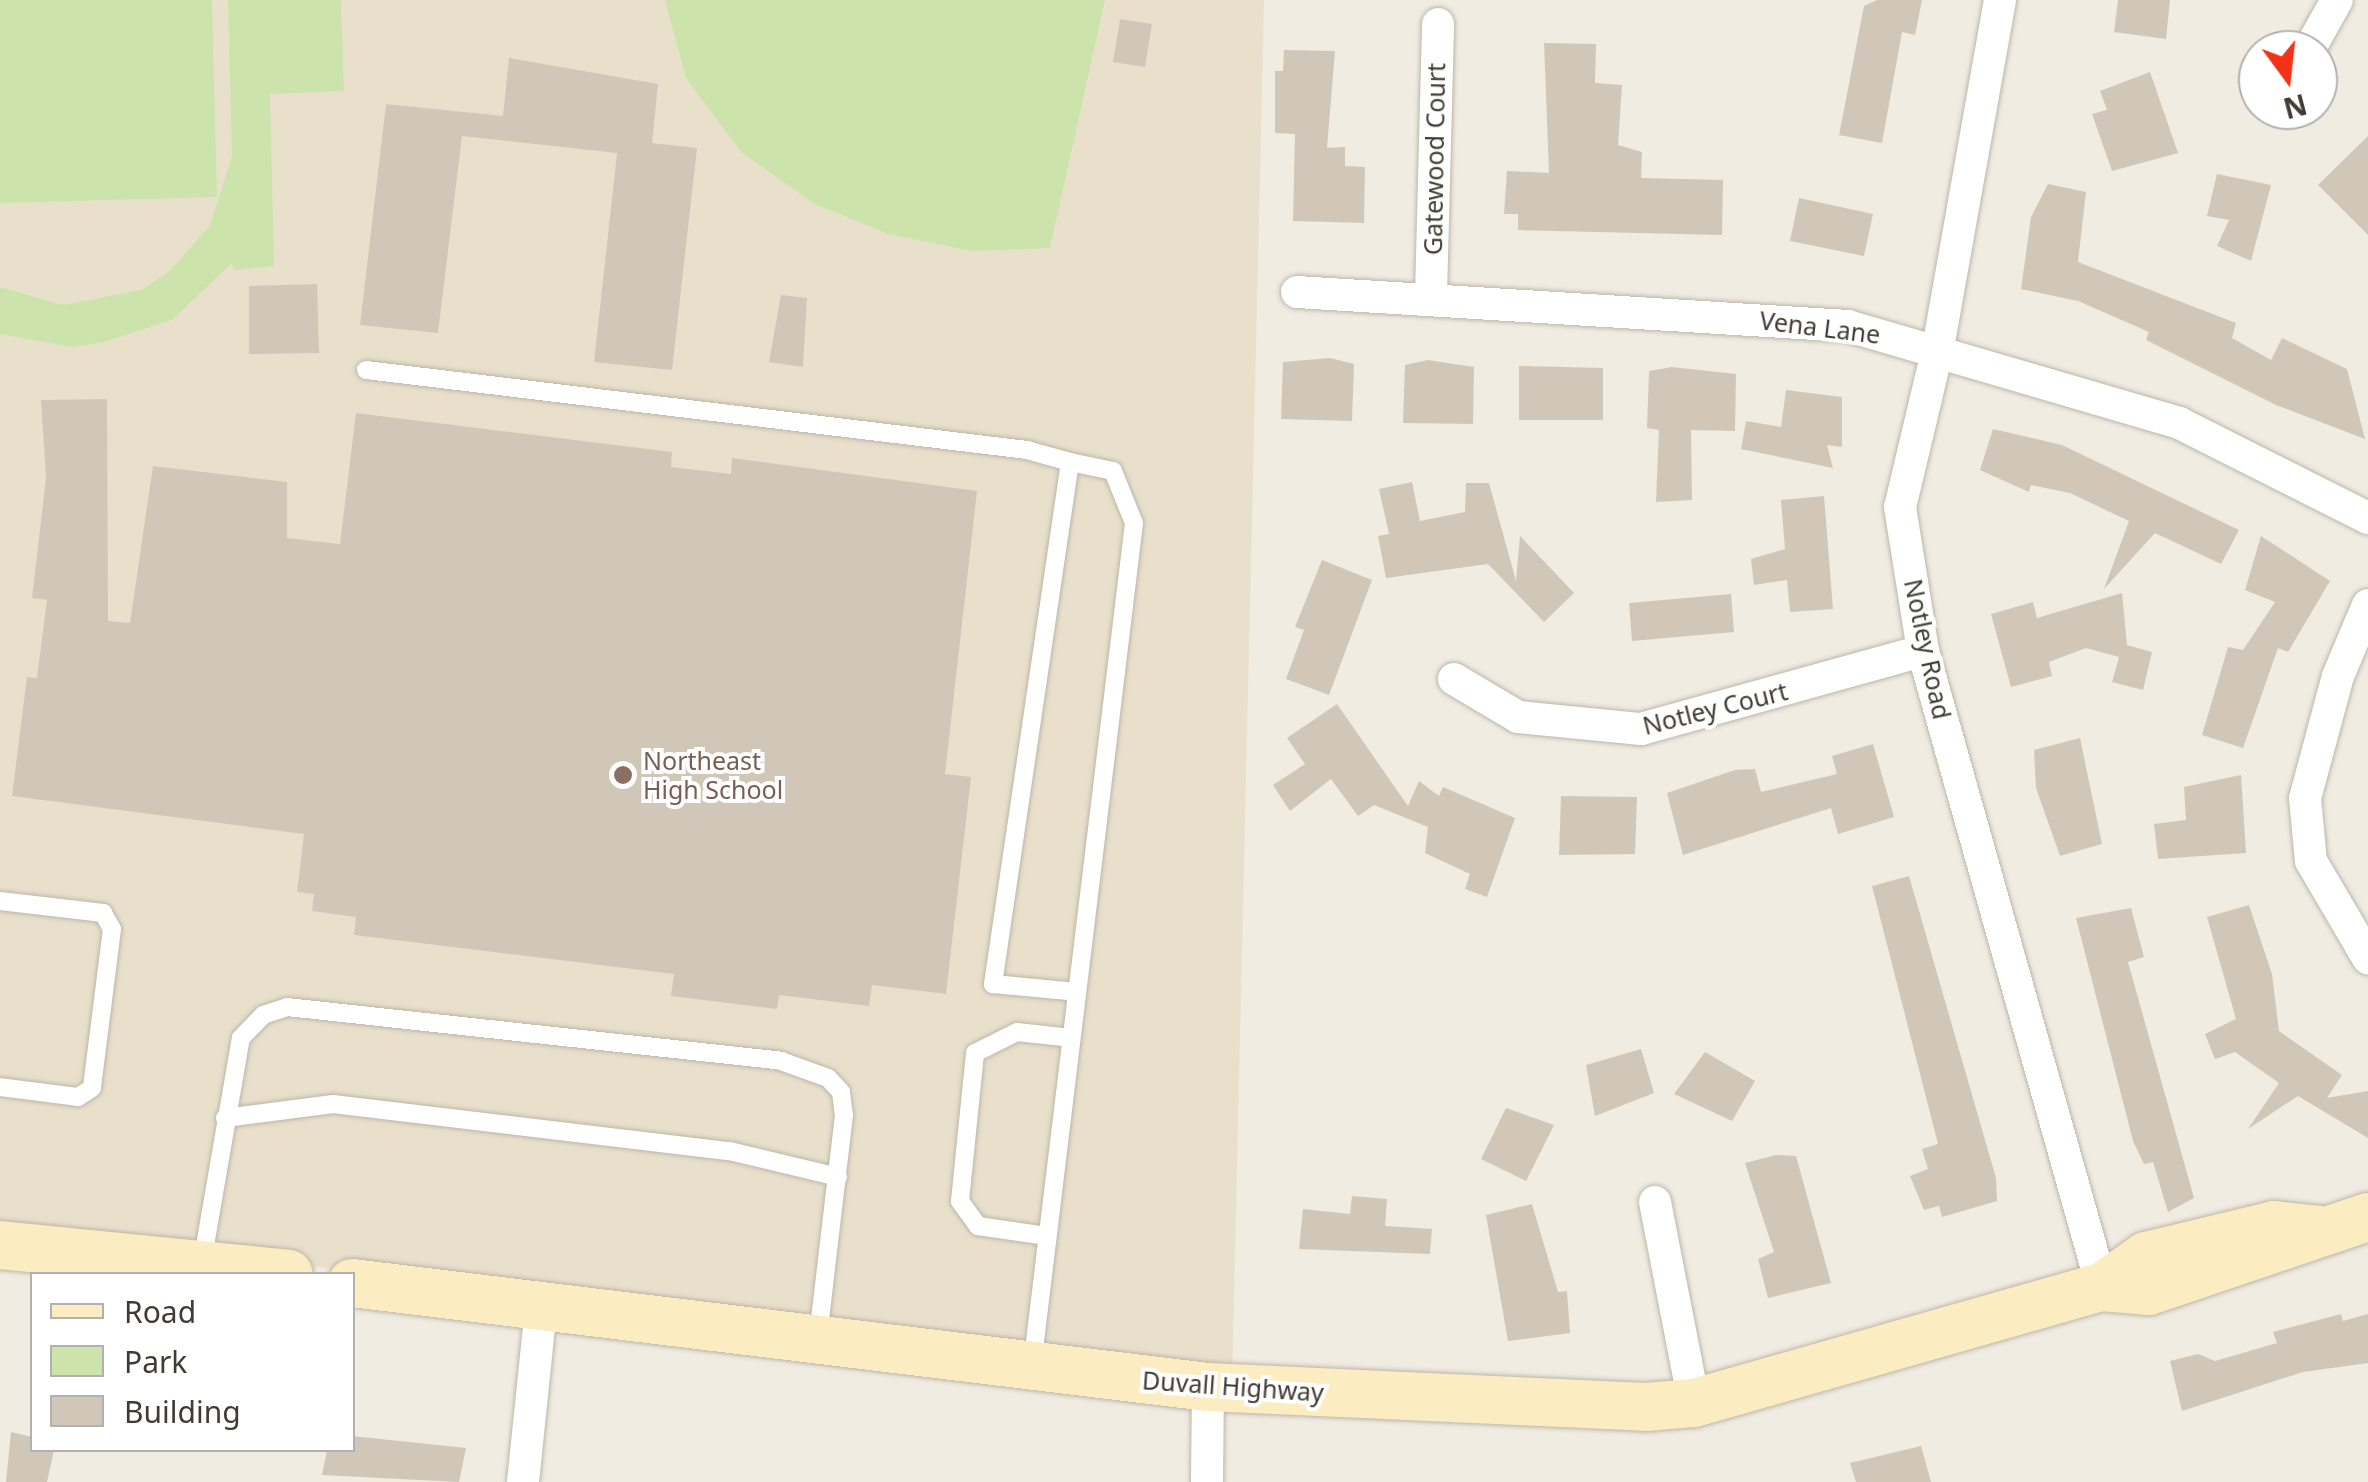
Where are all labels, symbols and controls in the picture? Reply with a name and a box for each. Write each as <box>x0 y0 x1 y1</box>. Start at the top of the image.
north arrow <box>2238 30 2338 130</box>
street label: Gatewood Court <box>1417 63 1451 255</box>
text: N <box>2279 86 2311 128</box>
street label: Vena Lane <box>1758 305 1882 349</box>
street label: Notley Road <box>1899 576 1957 722</box>
street label: Notley Court <box>1639 676 1791 740</box>
place label: Northeast High School <box>643 746 783 805</box>
marker: Northeast High School <box>612 764 634 786</box>
legend <box>30 1272 355 1452</box>
text: Road <box>124 1291 196 1332</box>
text: Park <box>124 1341 187 1382</box>
street label: Duvall Highway <box>1141 1365 1325 1407</box>
text: Building <box>124 1391 241 1432</box>

